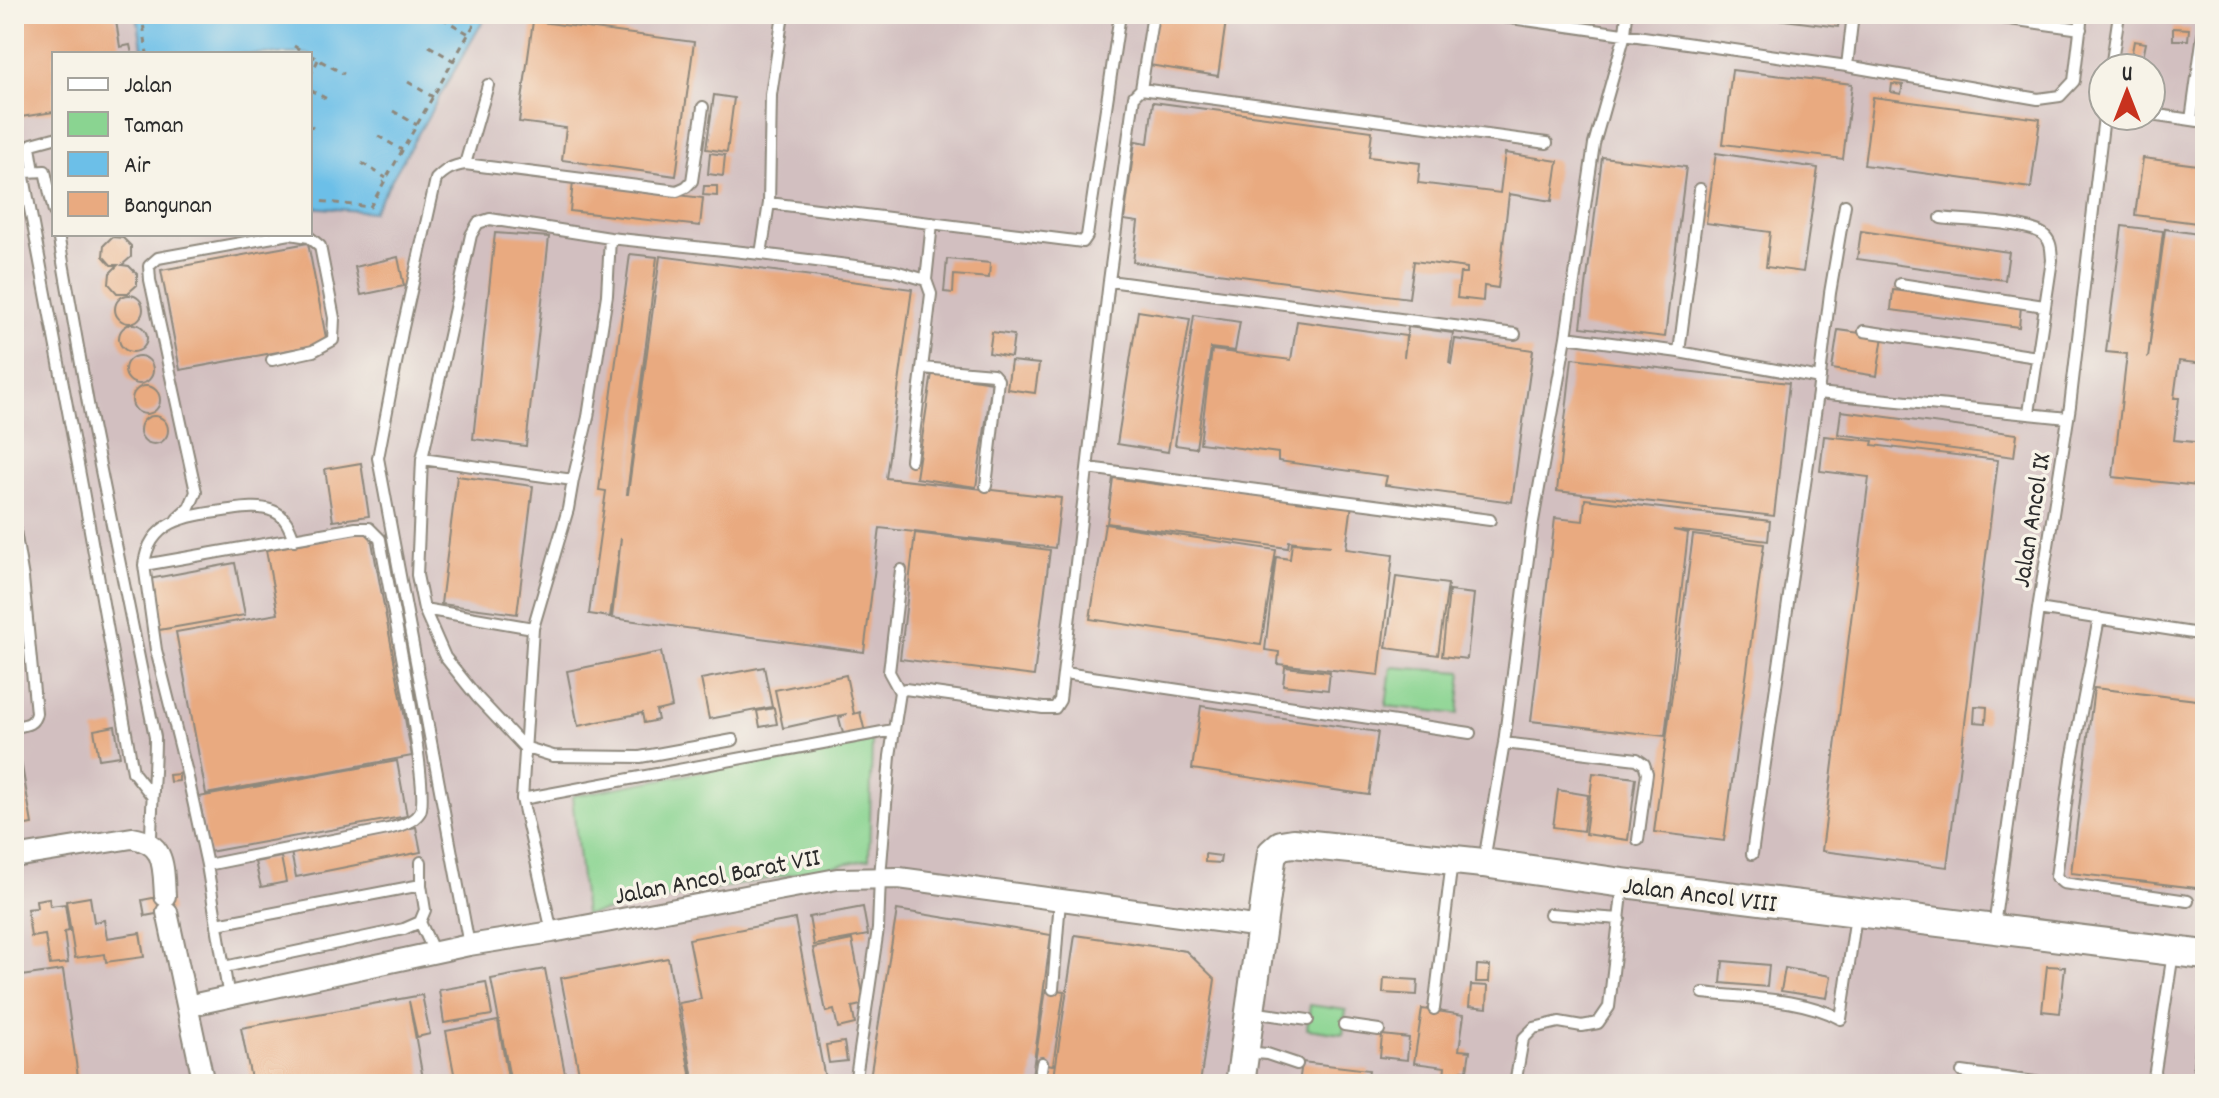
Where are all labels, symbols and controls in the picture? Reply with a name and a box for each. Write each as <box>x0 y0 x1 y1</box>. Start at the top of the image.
legend <box>52 52 312 236</box>
north arrow <box>2087 52 2167 132</box>
text: U <box>2122 60 2132 91</box>
text: Jalan <box>124 70 172 104</box>
text: Taman <box>124 110 184 144</box>
text: Air <box>124 150 150 184</box>
text: Bangunan <box>124 190 212 224</box>
street label: Jalan Ancol IX <box>2005 451 2062 590</box>
street label: Jalan Ancol Barat VII <box>612 840 824 917</box>
street label: Jalan Ancol VIII <box>1620 869 1779 924</box>

